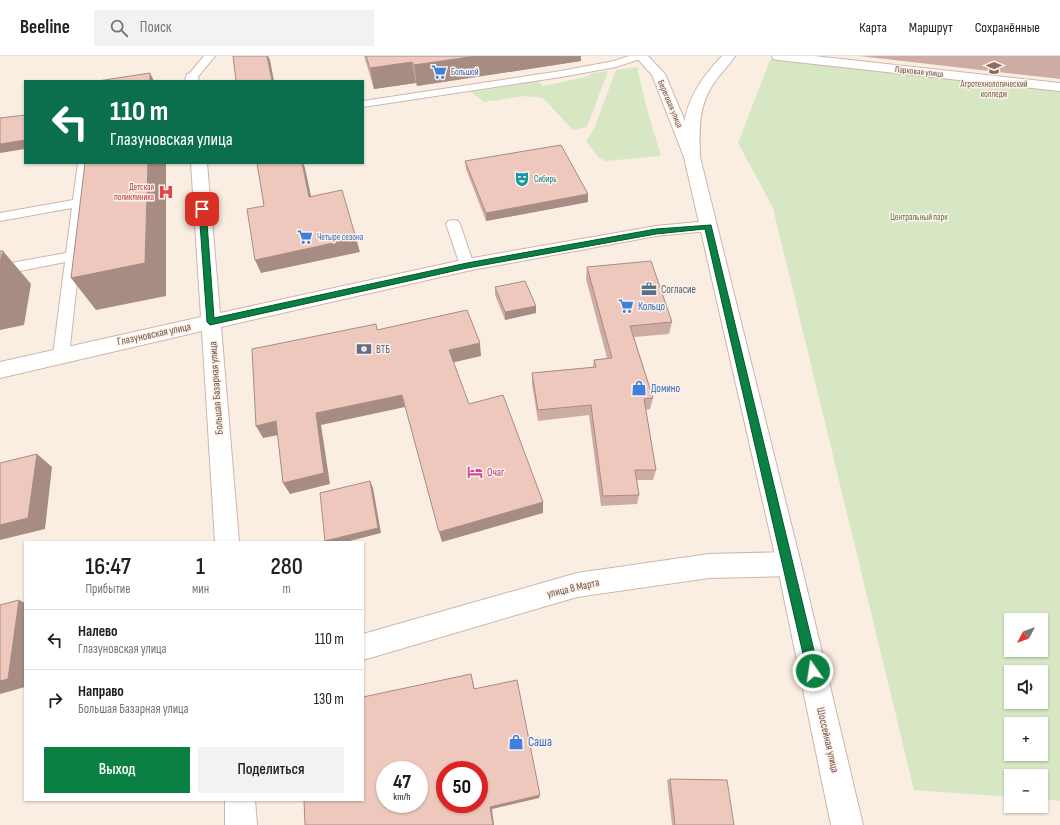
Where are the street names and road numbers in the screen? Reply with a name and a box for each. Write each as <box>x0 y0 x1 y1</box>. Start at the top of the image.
street label: Парковая улица <box>894 64 944 80</box>
street label: Береговая улица <box>655 78 685 130</box>
street label: Глазуновская улица <box>116 320 192 348</box>
street label: Большая Базарная улица <box>206 341 226 435</box>
street label: улица 8 Марта <box>545 576 601 600</box>
street label: Шоссейная улица <box>814 706 842 774</box>

